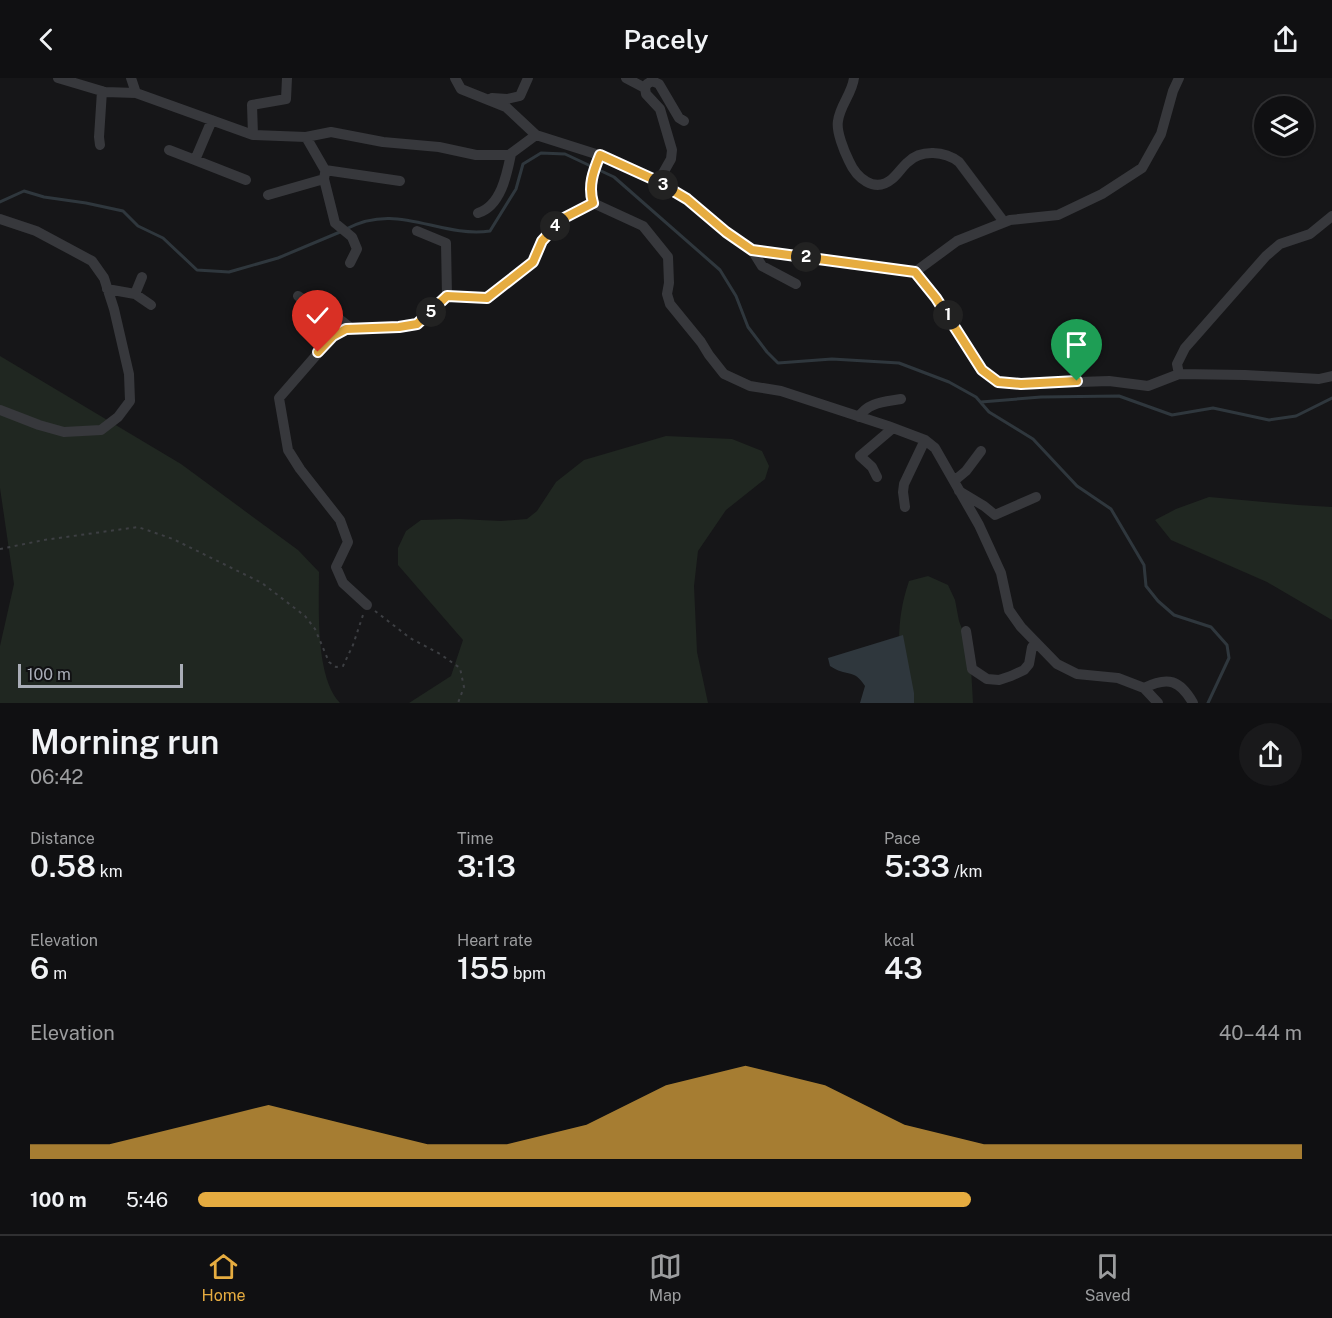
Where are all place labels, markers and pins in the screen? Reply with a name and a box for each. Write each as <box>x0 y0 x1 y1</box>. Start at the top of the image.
pin: 3 <box>648 170 678 200</box>
pin: 4 <box>540 211 570 241</box>
pin: 2 <box>791 242 821 272</box>
pin <box>292 290 343 352</box>
pin: 5 <box>416 297 446 327</box>
pin: 1 <box>933 300 963 330</box>
pin <box>1051 319 1102 381</box>

